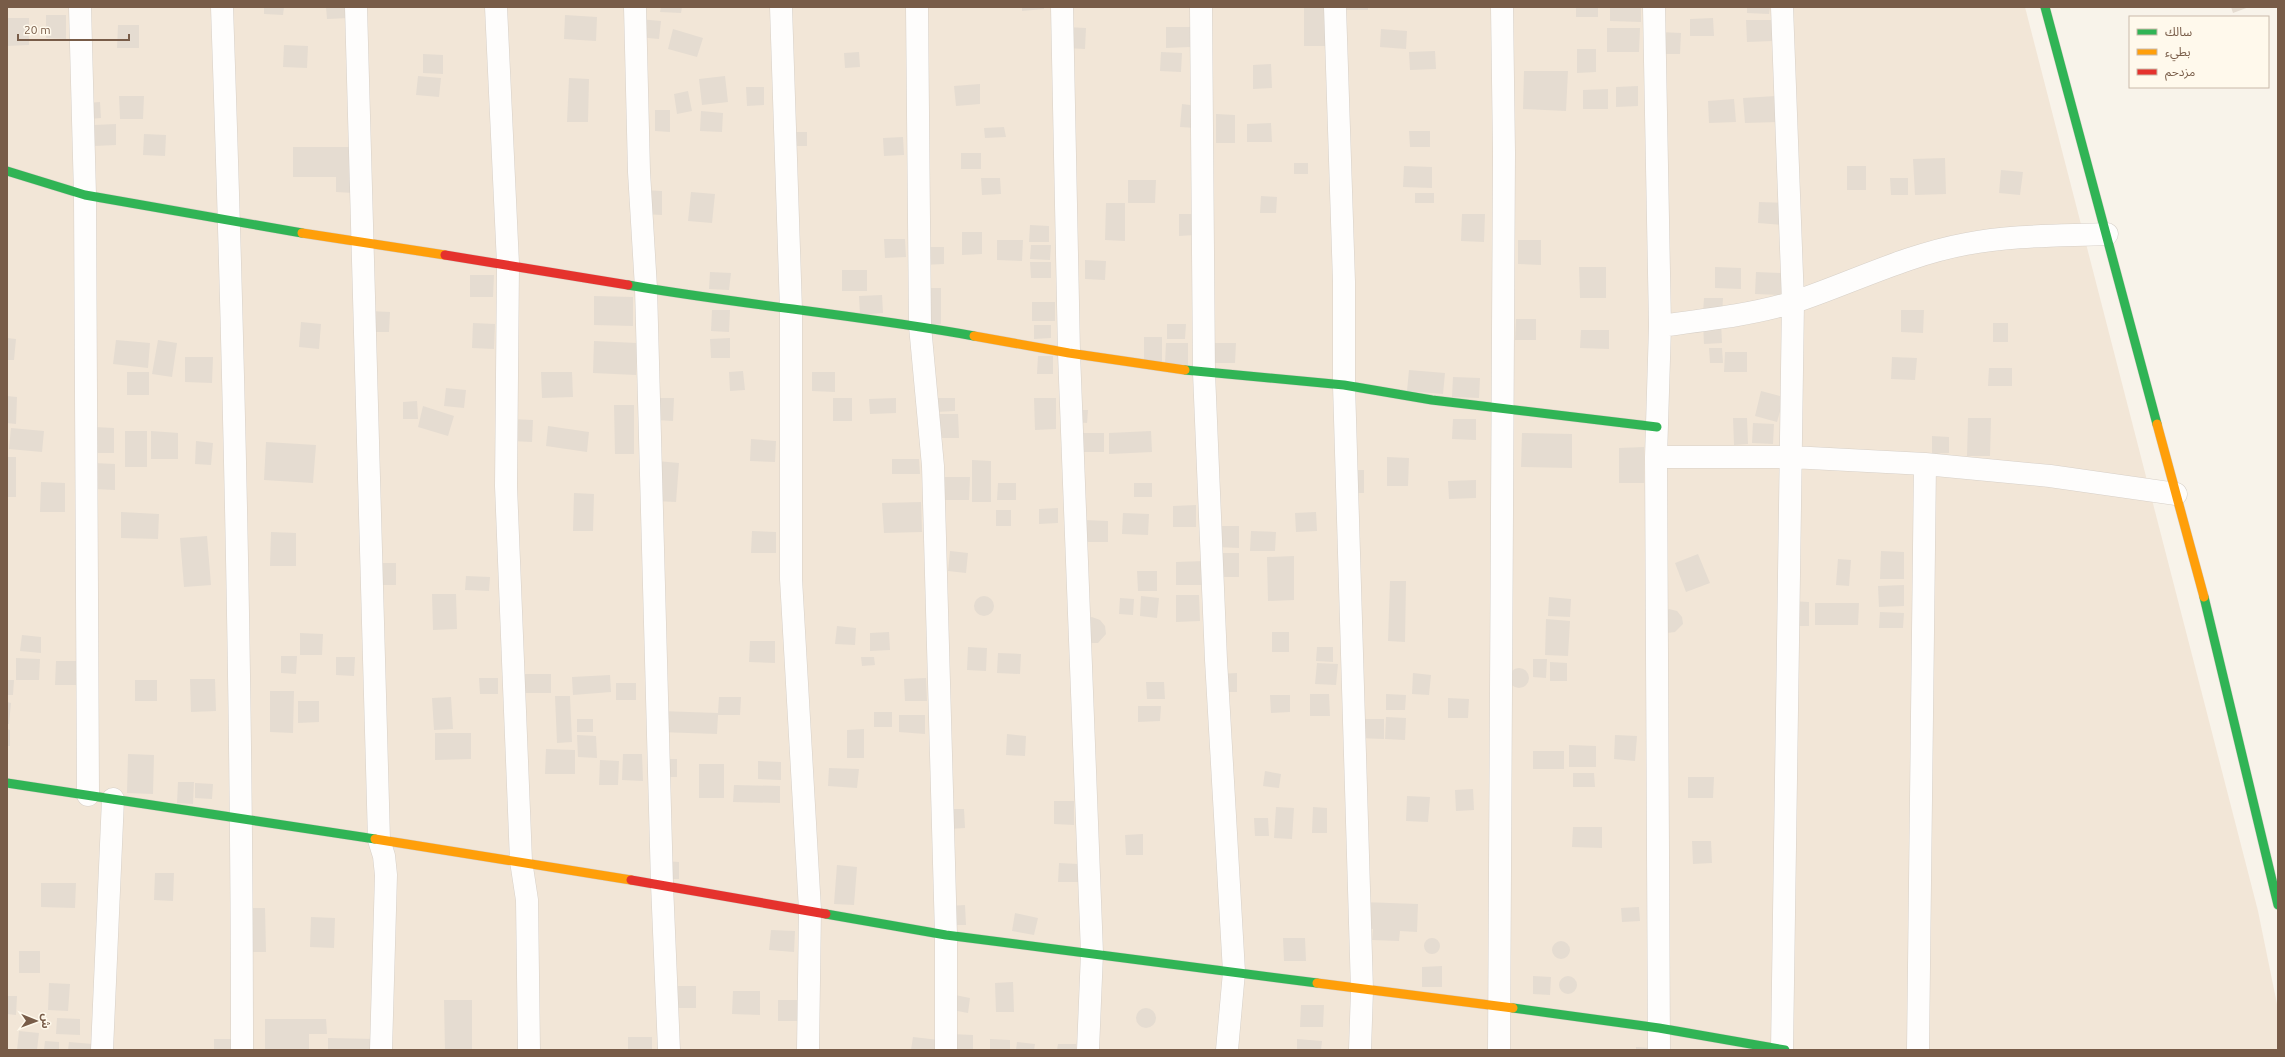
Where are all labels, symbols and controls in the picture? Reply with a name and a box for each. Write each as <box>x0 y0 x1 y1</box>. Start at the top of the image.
scale bar <box>18 16 129 42</box>
legend <box>2129 16 2269 88</box>
text: 20 m <box>24 23 51 36</box>
text: سالك <box>2165 25 2192 38</box>
text: بطيء <box>2165 45 2191 62</box>
text: مزدحم <box>2165 65 2195 81</box>
north arrow <box>16 1001 56 1041</box>
text: ش <box>39 1014 52 1029</box>

